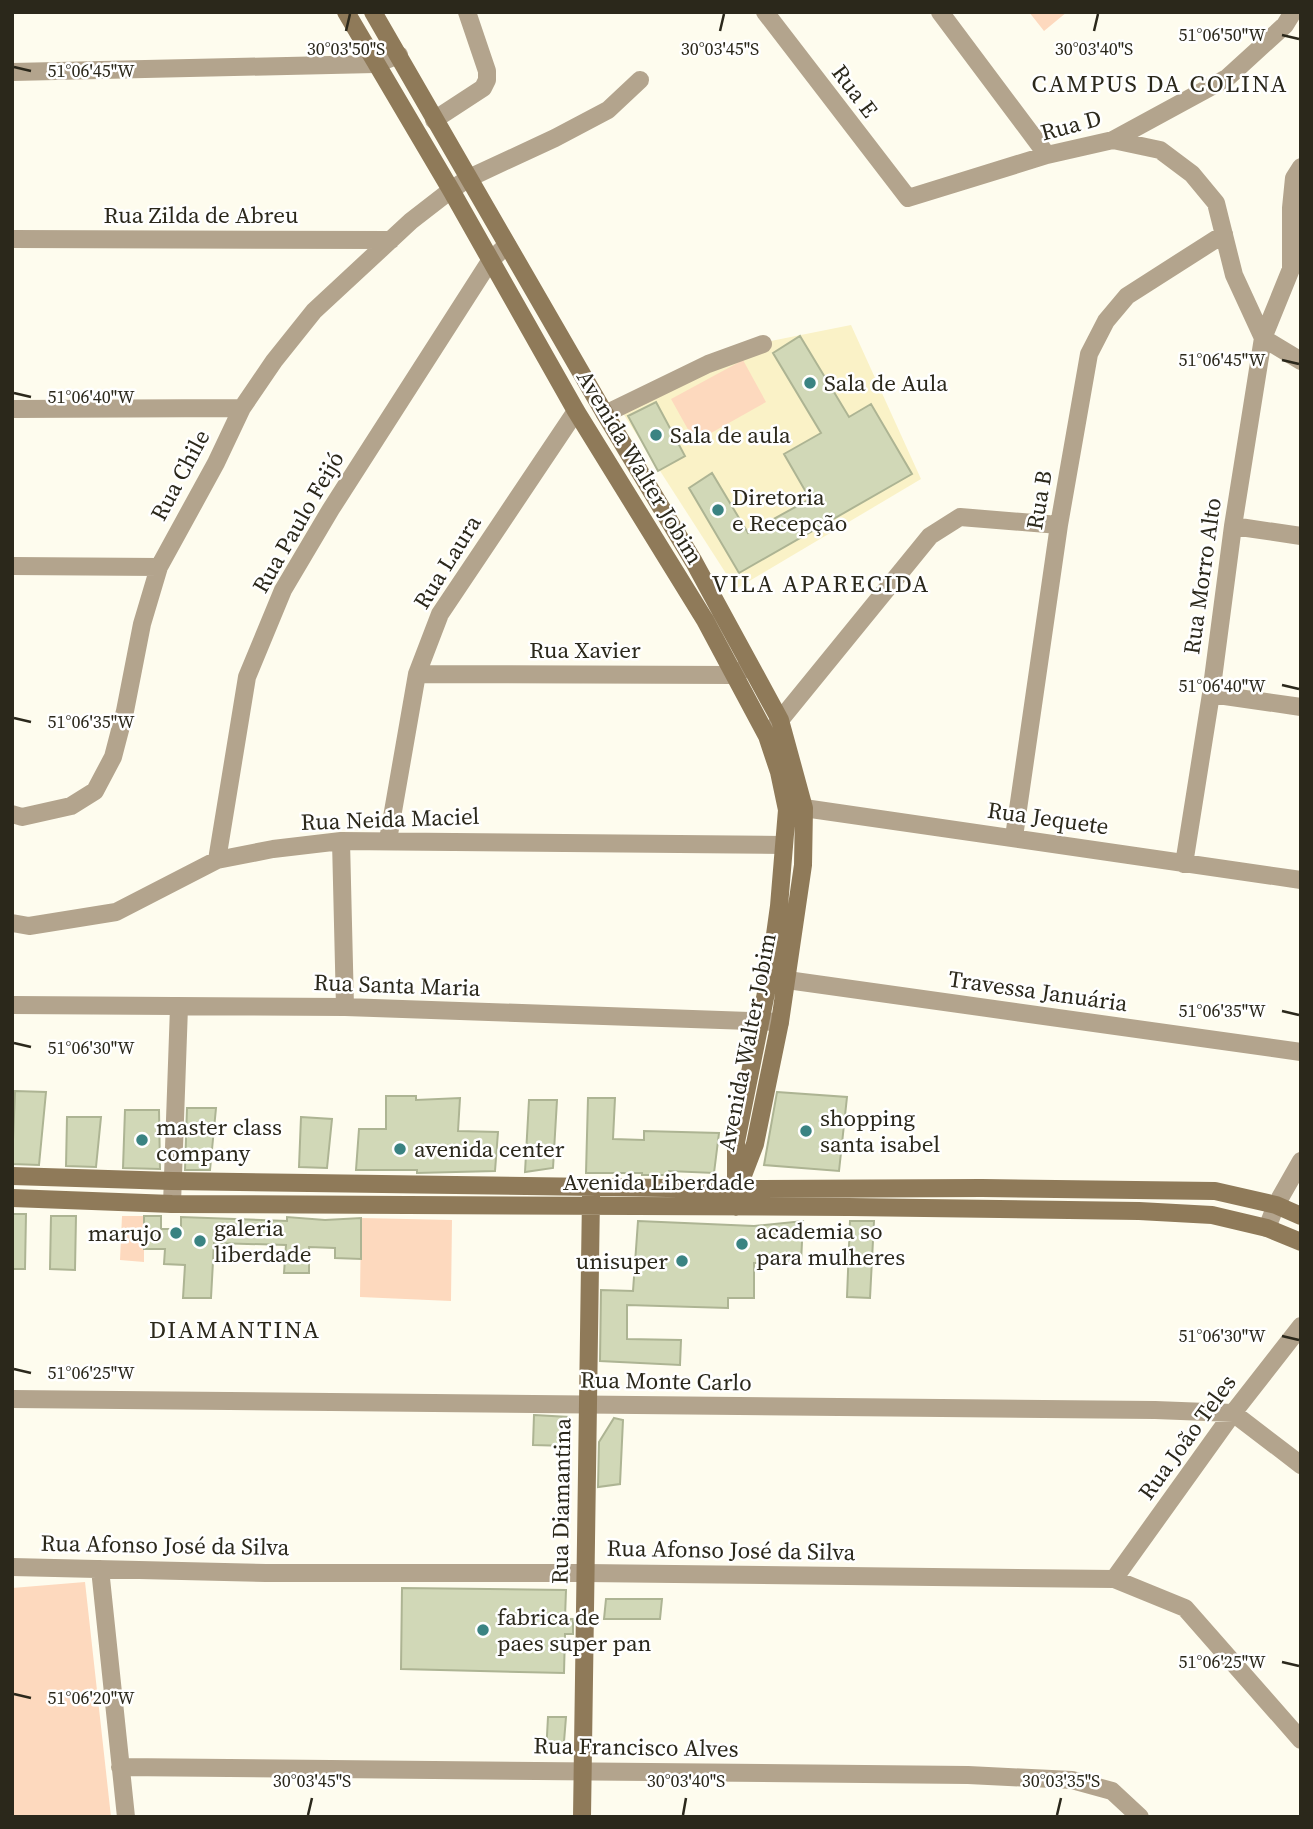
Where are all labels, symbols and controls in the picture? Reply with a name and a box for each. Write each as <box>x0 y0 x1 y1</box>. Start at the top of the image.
text: 51°06'50"W <box>1179 22 1266 47</box>
text: 30°03'50"S <box>307 36 385 61</box>
text: 30°03'45"S <box>681 36 759 61</box>
text: 30°03'40"S <box>1055 36 1133 61</box>
text: 51°06'45"W <box>48 58 135 83</box>
street label: Rua E <box>824 58 886 124</box>
district label: CAMPUS DA COLINA <box>1032 67 1289 100</box>
street label: Rua D <box>1037 102 1105 148</box>
street label: Rua Zilda de Abreu <box>104 199 298 231</box>
text: 51°06'45"W <box>1179 347 1266 372</box>
street label: Avenida Walter Jobim <box>569 364 711 570</box>
place label: Sala de Aula <box>824 367 948 399</box>
marker: Sala de Aula <box>802 375 818 391</box>
text: 51°06'40"W <box>48 384 135 409</box>
place label: Sala de aula <box>670 419 791 451</box>
street label: Rua Chile <box>143 424 217 526</box>
marker: Sala de aula <box>648 427 664 443</box>
street label: Rua Paulo Feijó <box>244 445 352 599</box>
street label: Rua B <box>1018 468 1060 532</box>
place label: Diretoria e Recepção <box>732 481 847 539</box>
street label: Rua Morro Alto <box>1175 496 1229 656</box>
marker: Diretoria e Recepção <box>710 502 726 518</box>
street label: Rua Laura <box>406 509 489 615</box>
district label: VILA APARECIDA <box>712 567 930 600</box>
street label: Rua Xavier <box>529 634 641 666</box>
text: 51°06'40"W <box>1179 673 1266 698</box>
text: 51°06'35"W <box>48 709 135 734</box>
street label: Rua Jequete <box>985 794 1111 842</box>
street label: Rua Neida Maciel <box>300 800 480 838</box>
street label: Avenida Walter Jobim <box>710 930 784 1154</box>
street label: Travessa Januária <box>946 963 1130 1019</box>
street label: Rua Santa Maria <box>313 966 481 1004</box>
text: 51°06'35"W <box>1179 998 1266 1023</box>
text: 51°06'30"W <box>48 1035 135 1060</box>
place label: shopping santa isabel <box>820 1102 940 1160</box>
place label: master class company <box>156 1111 282 1169</box>
marker: shopping santa isabel <box>798 1123 814 1139</box>
marker: master class company <box>134 1132 150 1148</box>
place label: avenida center <box>414 1133 565 1165</box>
marker: avenida center <box>392 1141 408 1157</box>
street label: Avenida Liberdade <box>563 1166 755 1198</box>
place label: galeria liberdade <box>214 1212 312 1270</box>
place label: academia so para mulheres <box>756 1215 905 1273</box>
place label: marujo <box>88 1217 162 1249</box>
marker: marujo <box>168 1225 184 1241</box>
marker: galeria liberdade <box>192 1233 208 1249</box>
marker: academia so para mulheres <box>734 1236 750 1252</box>
place label: unisuper <box>576 1245 668 1277</box>
marker: unisuper <box>674 1253 690 1269</box>
district label: DIAMANTINA <box>149 1313 321 1346</box>
text: 51°06'30"W <box>1179 1323 1266 1348</box>
text: 51°06'25"W <box>48 1360 135 1385</box>
street label: Rua Monte Carlo <box>580 1364 752 1398</box>
street label: Rua João Teles <box>1131 1368 1243 1506</box>
street label: Rua Diamantina <box>544 1417 578 1584</box>
street label: Rua Afonso José da Silva <box>40 1527 290 1563</box>
street label: Rua Afonso José da Silva <box>606 1532 856 1568</box>
place label: fabrica de paes super pan <box>497 1601 652 1659</box>
marker: fabrica de paes super pan <box>475 1622 491 1638</box>
text: 51°06'25"W <box>1179 1649 1266 1674</box>
text: 51°06'20"W <box>48 1685 135 1710</box>
street label: Rua Francisco Alves <box>533 1729 739 1765</box>
text: 30°03'45"S <box>273 1768 351 1793</box>
text: 30°03'40"S <box>647 1768 725 1793</box>
text: 30°03'35"S <box>1022 1768 1100 1793</box>

